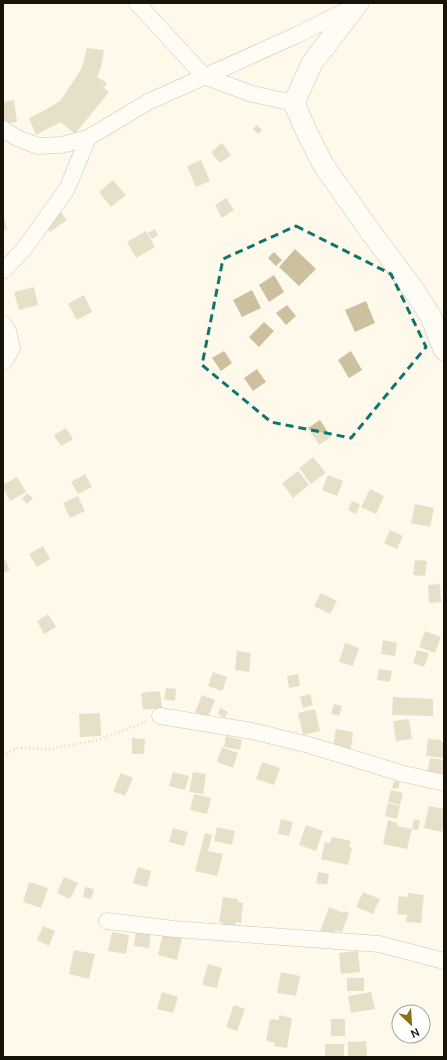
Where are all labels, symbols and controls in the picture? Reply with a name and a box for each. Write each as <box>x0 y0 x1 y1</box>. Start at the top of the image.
north arrow <box>391 1004 431 1044</box>
text: N <box>409 1025 422 1042</box>

